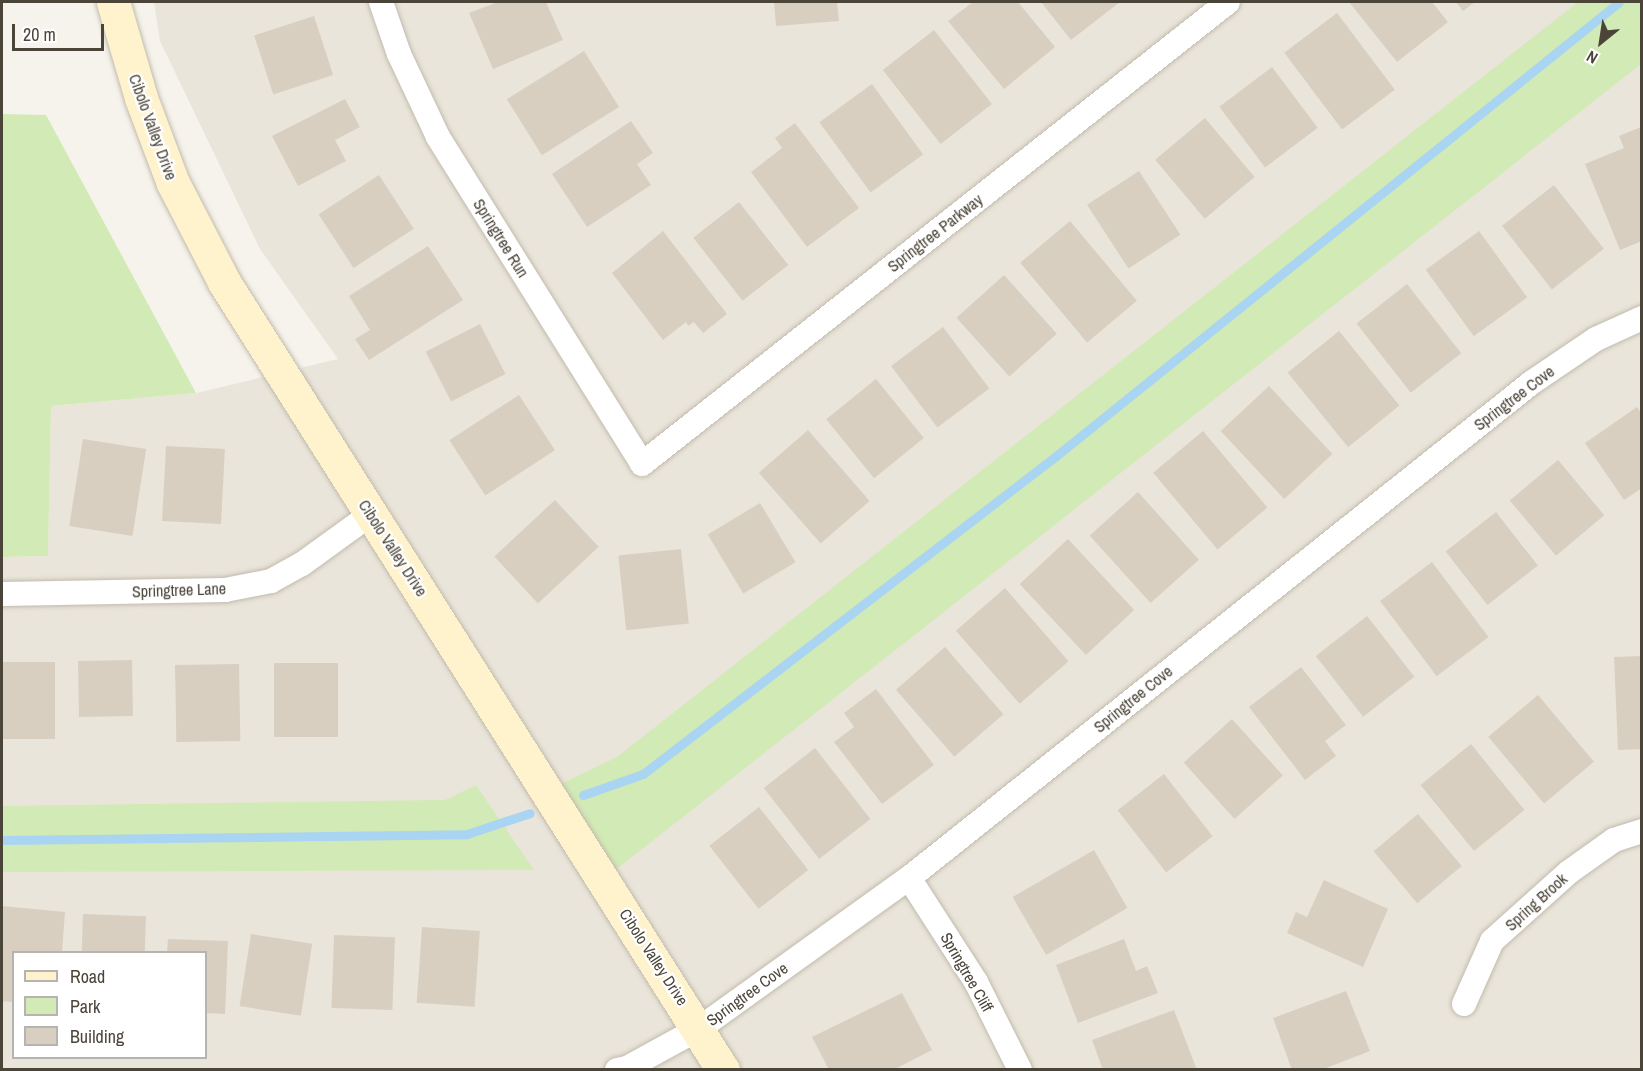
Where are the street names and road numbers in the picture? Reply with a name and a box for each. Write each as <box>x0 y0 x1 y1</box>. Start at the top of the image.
street label: Cibolo Valley Drive <box>125 71 181 183</box>
street label: Springtree Parkway <box>884 190 986 276</box>
street label: Springtree Run <box>469 195 533 281</box>
street label: Springtree Cove <box>1470 362 1558 434</box>
street label: Cibolo Valley Drive <box>355 496 431 600</box>
street label: Springtree Lane <box>132 579 226 601</box>
street label: Springtree Cove <box>1090 661 1176 737</box>
street label: Spring Brook <box>1501 869 1571 935</box>
street label: Cibolo Valley Drive <box>616 905 692 1009</box>
street label: Springtree Cliff <box>937 929 997 1015</box>
street label: Springtree Cove <box>703 958 791 1030</box>

